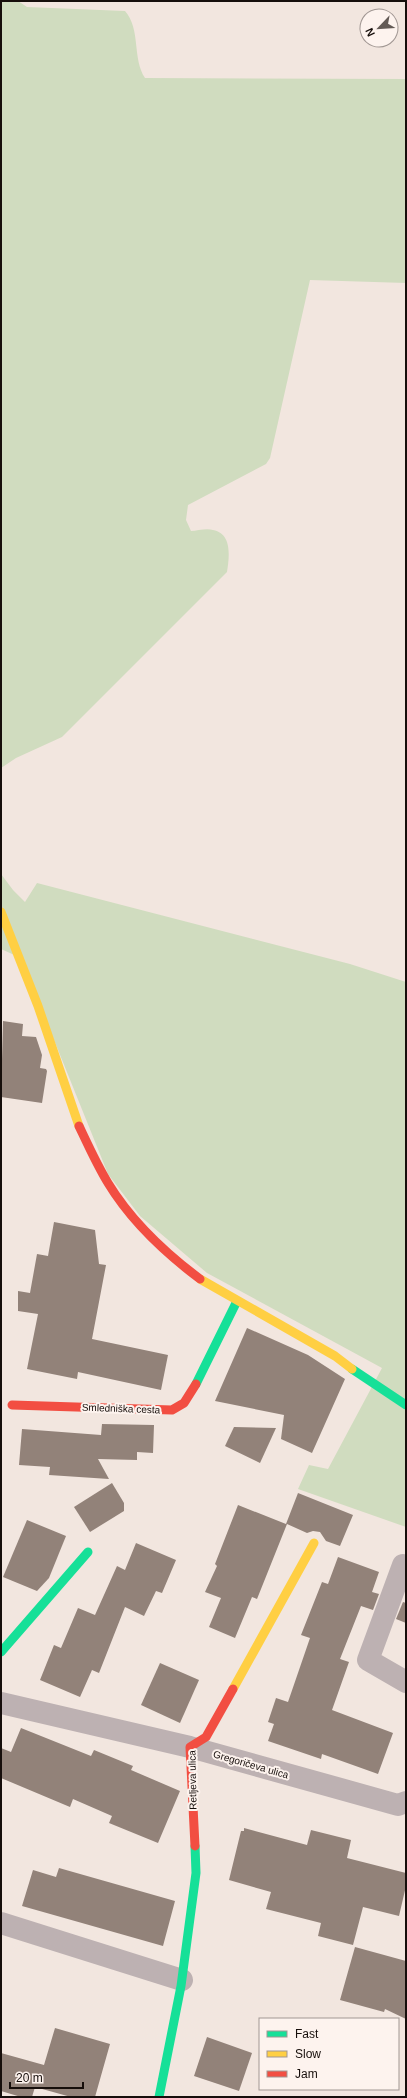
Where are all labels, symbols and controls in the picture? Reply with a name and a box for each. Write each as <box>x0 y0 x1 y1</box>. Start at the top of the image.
north arrow <box>359 8 399 48</box>
text: N <box>363 26 377 38</box>
street label: Smledniška cesta <box>82 1402 161 1415</box>
street label: Gregoričeva ulica <box>212 1748 290 1781</box>
street label: Retljeva ulica <box>186 1750 199 1810</box>
legend <box>259 2018 399 2090</box>
text: Fast <box>295 2027 319 2041</box>
text: Slow <box>295 2047 321 2061</box>
scale bar <box>10 2064 83 2090</box>
text: Jam <box>295 2067 318 2081</box>
text: 20 m <box>16 2071 43 2085</box>

